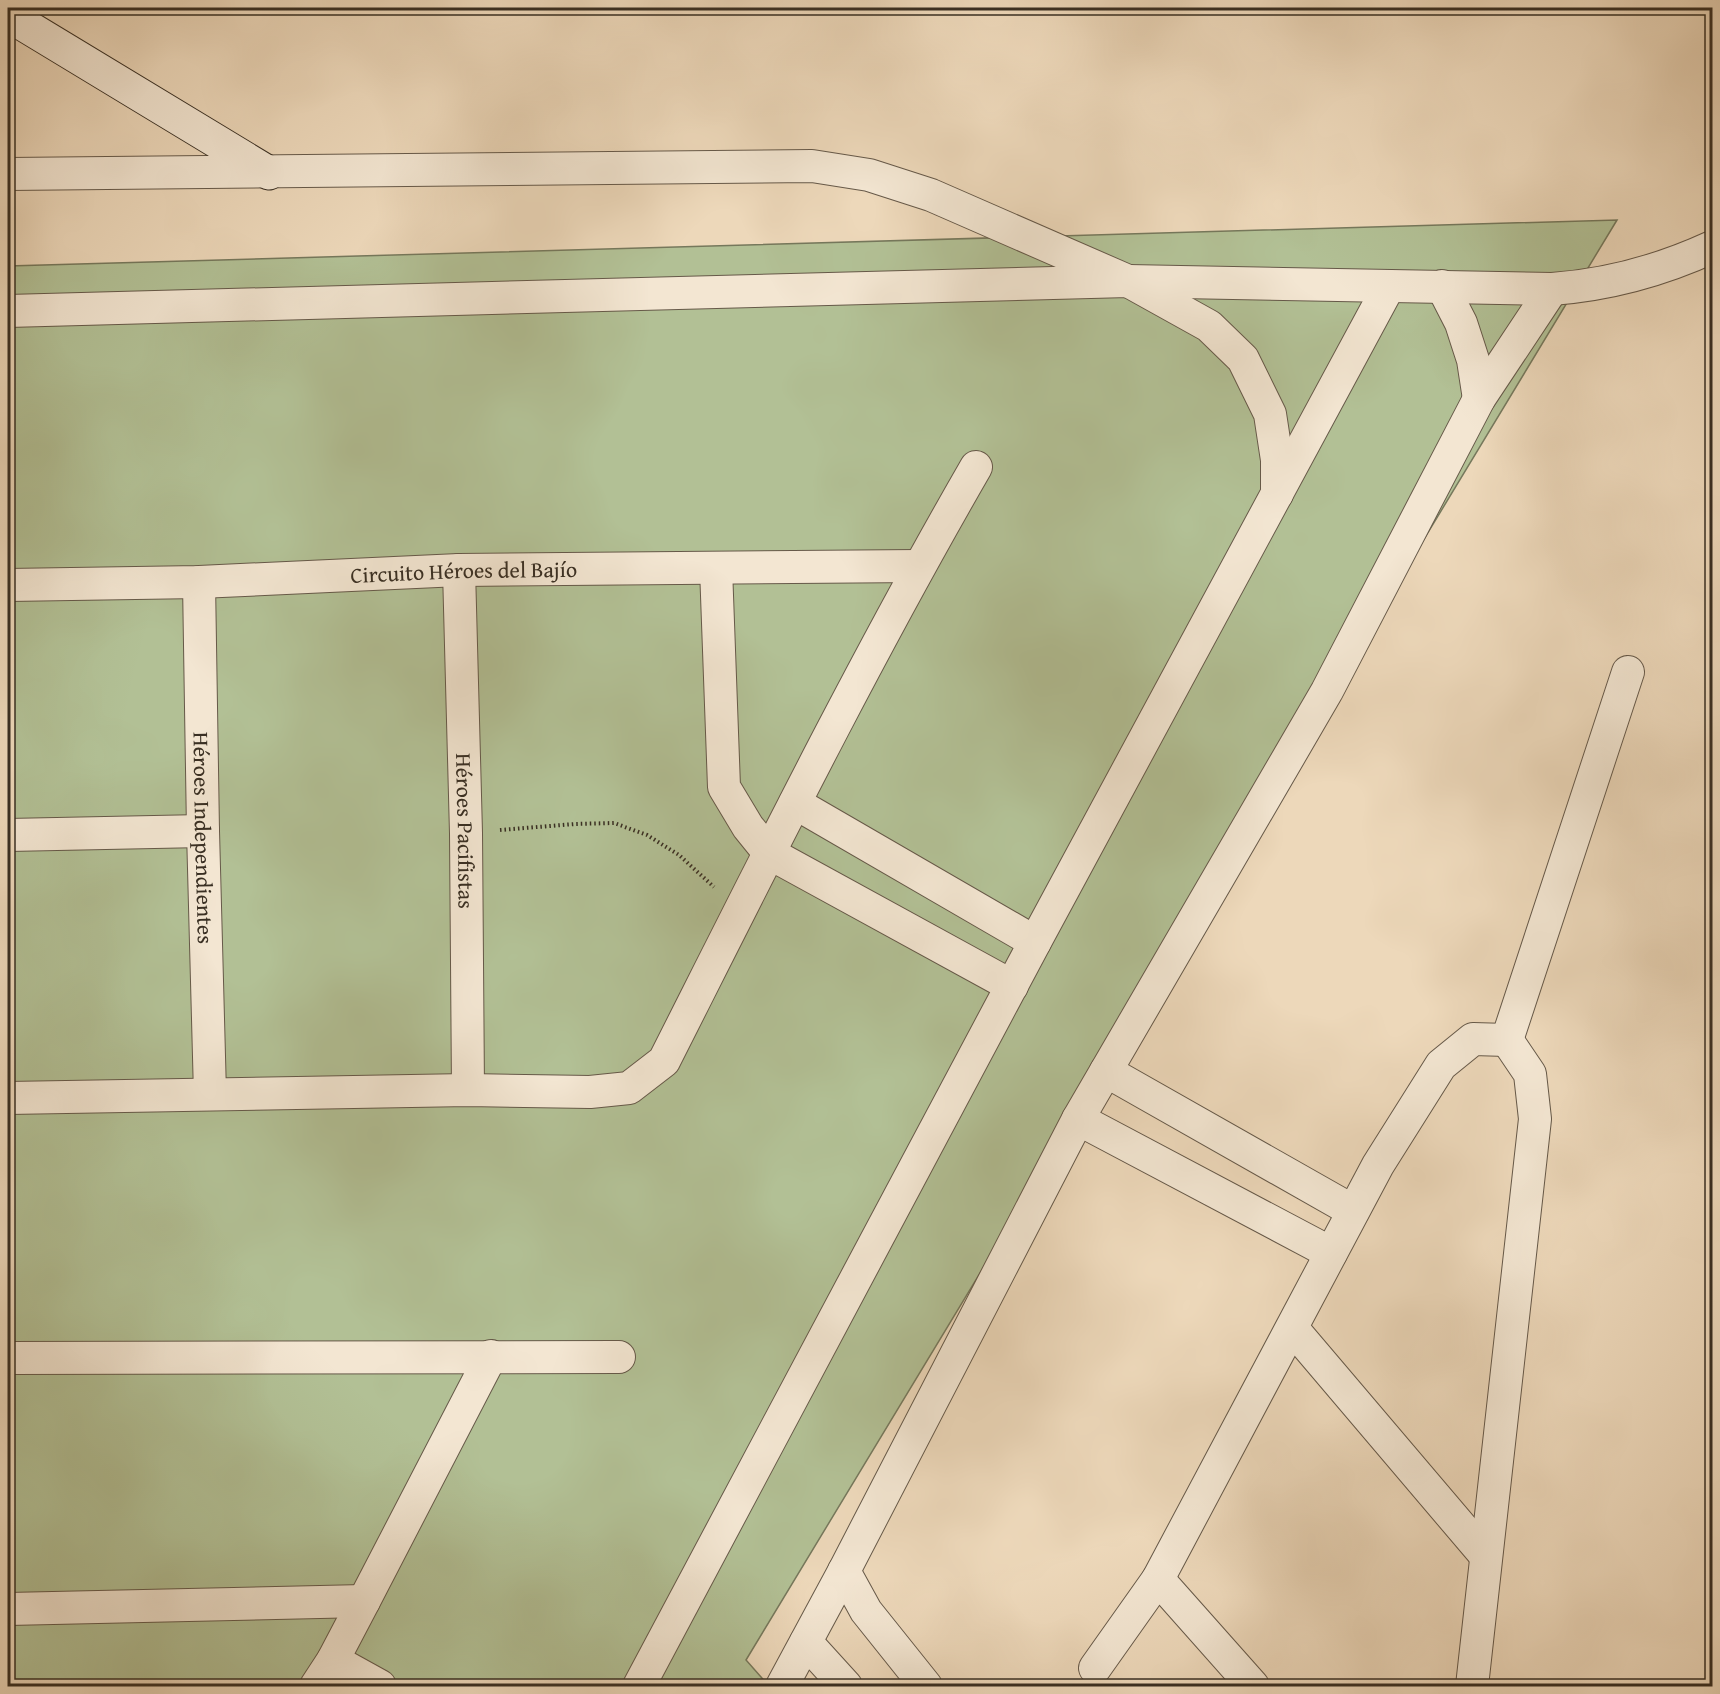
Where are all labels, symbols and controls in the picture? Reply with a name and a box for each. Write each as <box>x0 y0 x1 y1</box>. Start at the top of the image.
street label: Circuito Héroes del Bajío <box>350 553 577 591</box>
street label: Héroes Independientes <box>185 732 222 944</box>
street label: Héroes Pacifistas <box>448 753 483 909</box>

